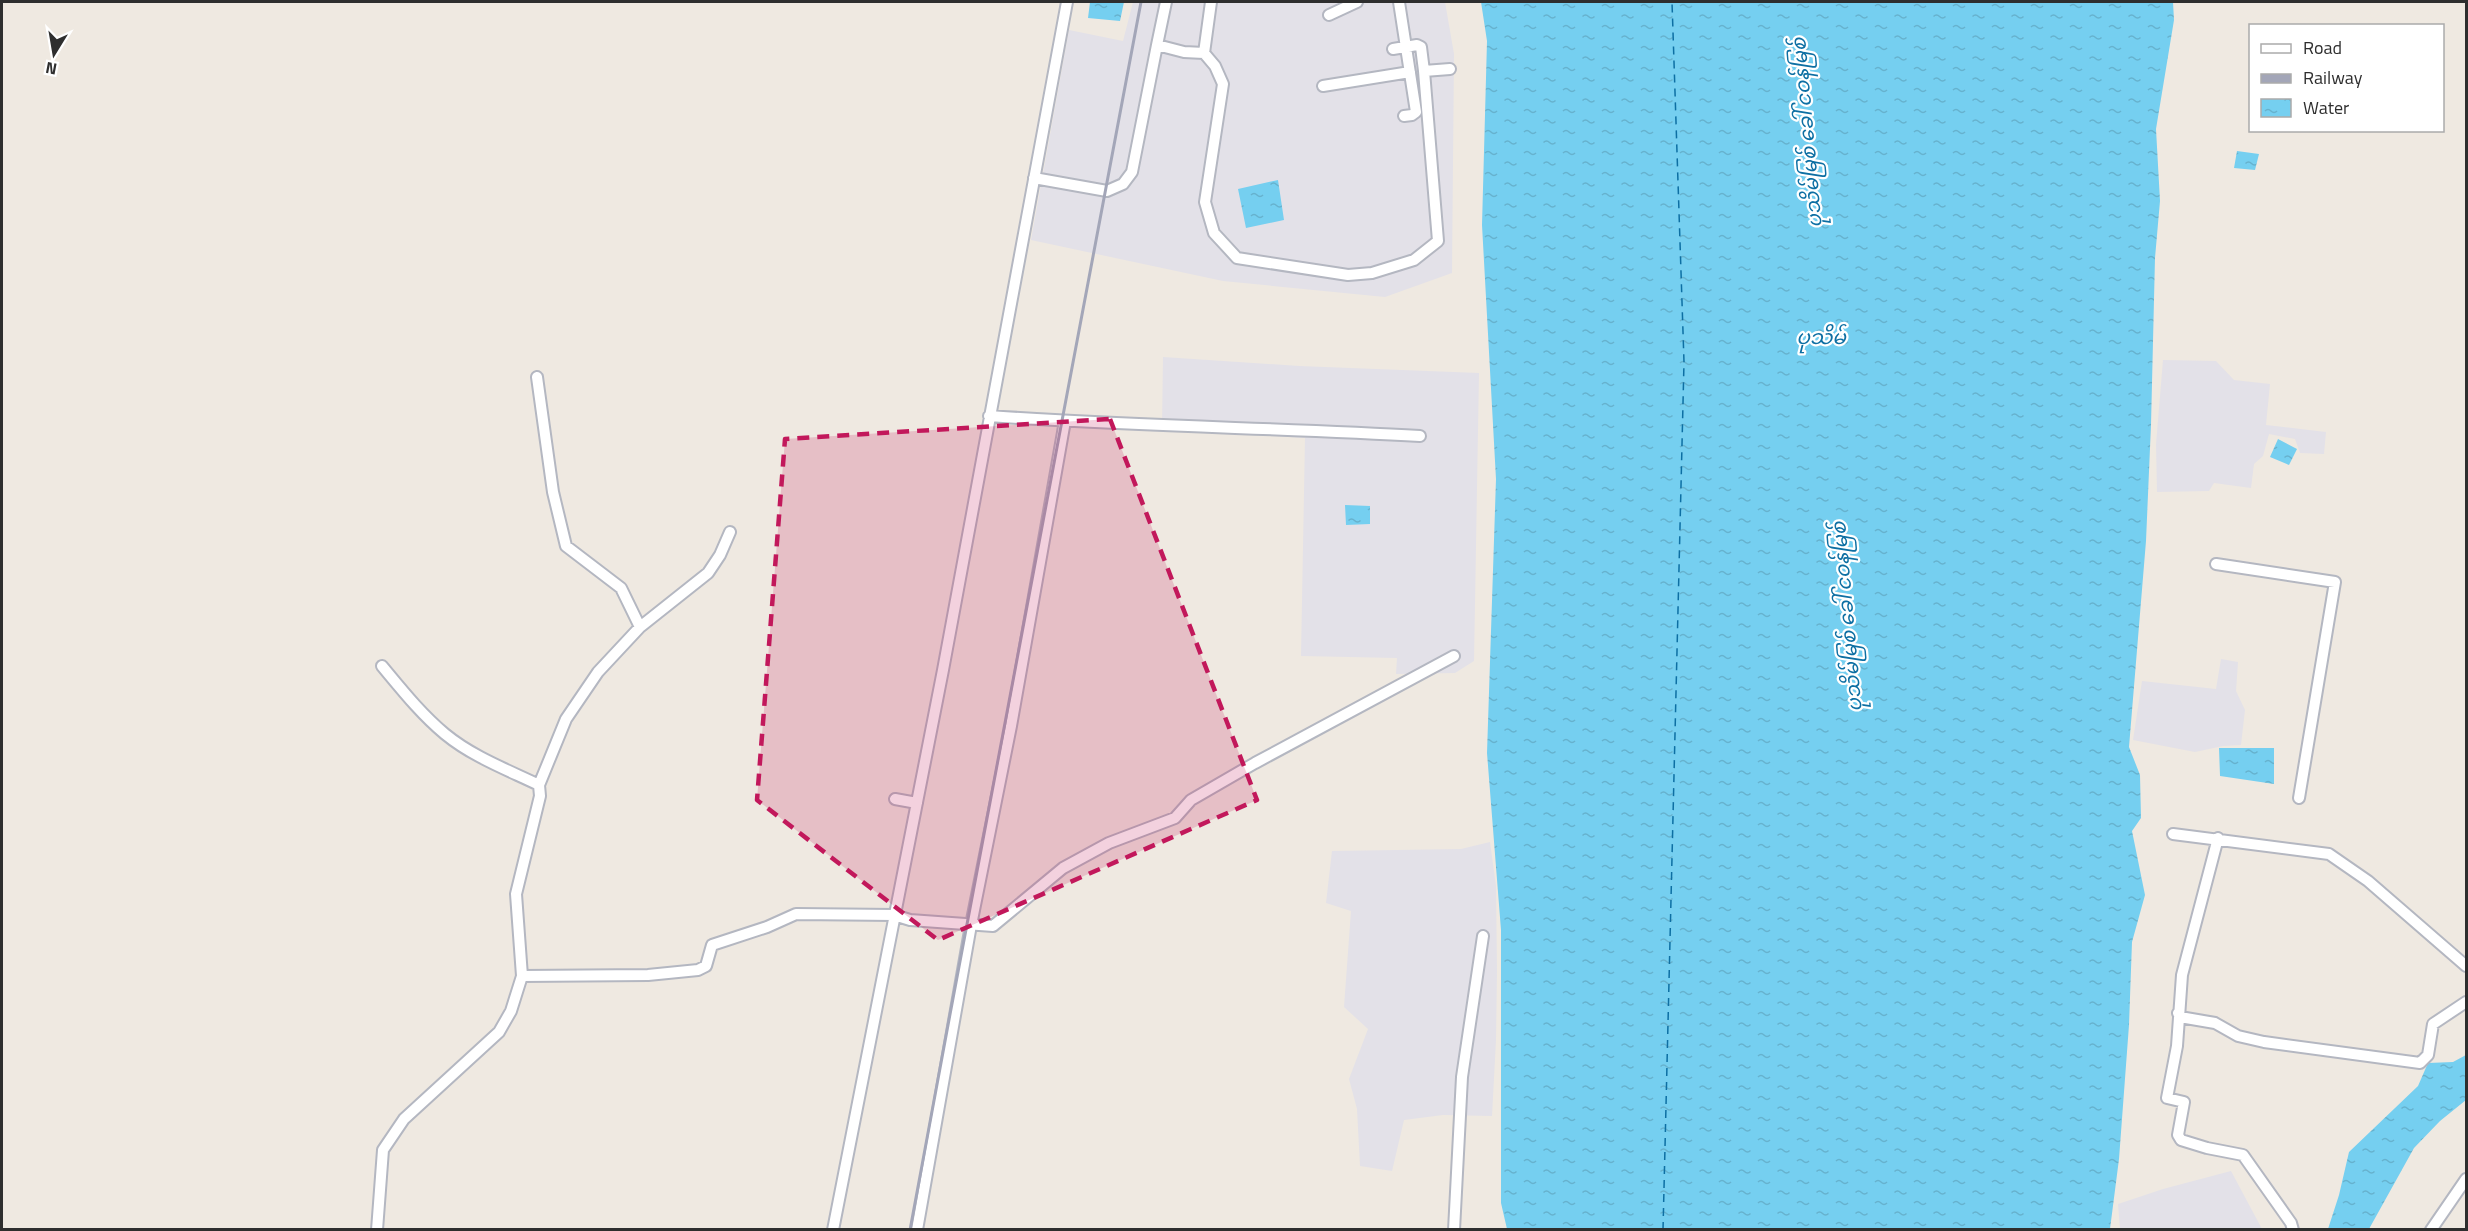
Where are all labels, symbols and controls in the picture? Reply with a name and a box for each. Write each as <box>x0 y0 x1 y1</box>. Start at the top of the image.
north arrow <box>24 24 84 84</box>
legend <box>2249 24 2444 132</box>
text: Road <box>2303 34 2342 61</box>
water label: ပုသိမ်မြစ် ခေါ် ငဝန်မြစ် <box>1782 35 1832 229</box>
text: N <box>43 56 59 82</box>
text: Railway <box>2303 64 2363 91</box>
text: Water <box>2303 94 2349 121</box>
water label: ပုသိမ် <box>1796 321 1847 354</box>
water label: ပုသိမ်မြစ် ခေါ် ငဝန်မြစ် <box>1822 519 1872 713</box>

